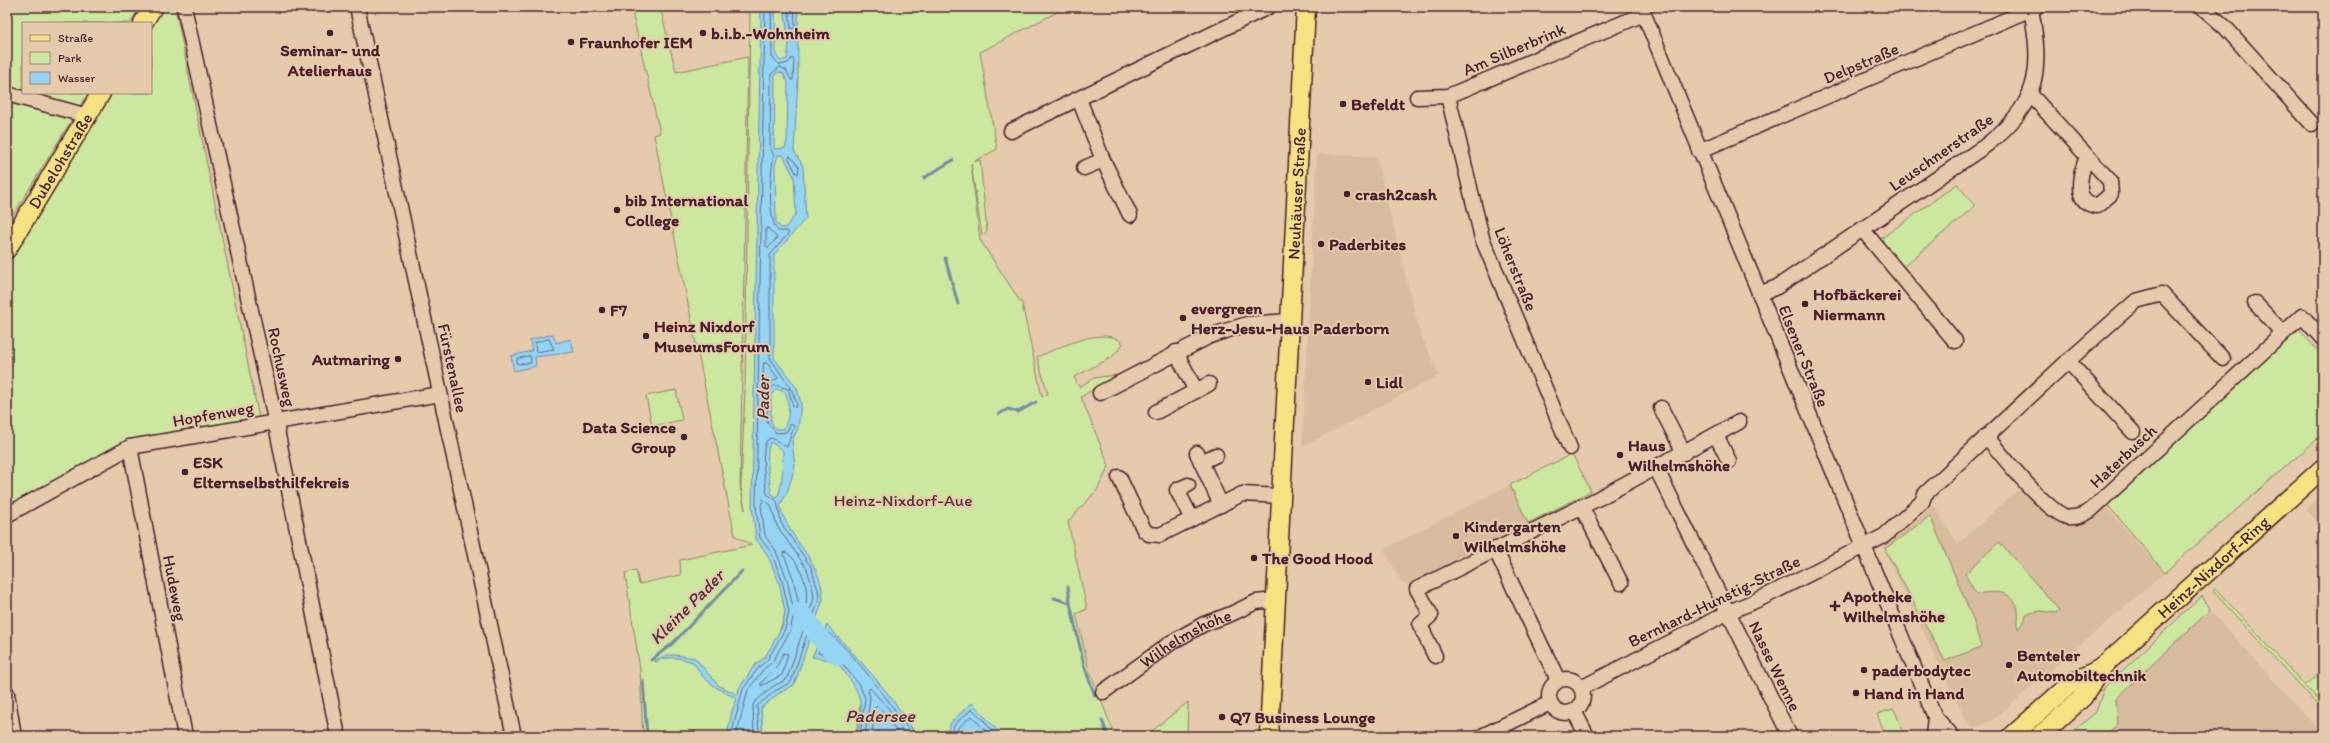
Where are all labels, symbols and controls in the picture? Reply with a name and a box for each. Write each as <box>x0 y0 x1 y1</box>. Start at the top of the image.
street label: Am Silberbrink <box>1460 18 1569 80</box>
legend <box>22 22 152 94</box>
place label: b.i.b.-Wohnheim <box>711 23 830 43</box>
marker: Seminar- und Atelierhaus <box>325 28 335 38</box>
marker: b.i.b.-Wohnheim <box>698 28 708 38</box>
text: Straße <box>58 31 93 45</box>
place label: Fraunhofer IEM <box>579 32 693 52</box>
marker: Fraunhofer IEM <box>566 37 576 47</box>
street label: Delpstraße <box>1820 38 1902 88</box>
place label: Seminar- und Atelierhaus <box>280 40 381 80</box>
text: Park <box>58 51 82 65</box>
text: Wasser <box>58 71 95 85</box>
place label: Befeldt <box>1351 94 1406 114</box>
marker: Befeldt <box>1338 99 1348 109</box>
street label: Dubelohstraße <box>24 109 97 212</box>
street label: Leuschnerstraße <box>1885 109 1997 195</box>
street label: Neuhäuser Straße <box>1283 127 1310 260</box>
place label: crash2cash <box>1355 184 1438 204</box>
marker: crash2cash <box>1342 189 1352 199</box>
place label: bib International College <box>625 190 748 231</box>
marker: bib International College <box>612 205 622 215</box>
street label: Löherstraße <box>1490 224 1542 314</box>
place label: Paderbites <box>1329 234 1407 254</box>
marker: Paderbites <box>1316 239 1326 249</box>
place label: Hofbäckerei Niermann <box>1813 284 1901 324</box>
place label: evergreen Herz-Jesu-Haus Paderborn <box>1191 298 1390 338</box>
marker: Hofbäckerei Niermann <box>1800 299 1810 309</box>
place label: F7 <box>610 300 628 320</box>
street label: Elsener Straße <box>1774 302 1834 410</box>
marker: F7 <box>597 305 607 315</box>
marker: evergreen Herz-Jesu-Haus Paderborn <box>1178 313 1188 323</box>
place label: Heinz Nixdorf MuseumsForum <box>654 316 770 356</box>
street label: Fürstenallee <box>434 322 472 414</box>
street label: Rochusweg <box>264 325 300 409</box>
marker: Heinz Nixdorf MuseumsForum <box>641 331 651 341</box>
place label: Autmaring <box>311 349 390 370</box>
marker: Autmaring <box>393 354 403 364</box>
place label: Lidl <box>1376 372 1403 392</box>
water label: Pader <box>752 373 774 420</box>
marker: Lidl <box>1363 377 1373 387</box>
street label: Hopfenweg <box>171 397 255 431</box>
place label: Data Science Group <box>582 417 677 458</box>
street label: Haterbusch <box>2085 420 2161 492</box>
marker: Data Science Group <box>679 432 689 442</box>
place label: Haus Wilhelmshöhe <box>1628 435 1730 475</box>
marker: Haus Wilhelmshöhe <box>1615 450 1625 460</box>
place label: ESK Elternselbsthilfekreis <box>193 452 350 492</box>
marker: ESK Elternselbsthilfekreis <box>180 467 190 477</box>
park label: Heinz-Nixdorf-Aue <box>834 490 972 510</box>
street label: Heinz-Nixdorf-Ring <box>2153 511 2273 622</box>
place label: Kindergarten Wilhelmshöhe <box>1464 516 1566 556</box>
marker: Kindergarten Wilhelmshöhe <box>1451 531 1461 541</box>
place label: The Good Hood <box>1261 548 1374 568</box>
street label: Bernhard-Hunstig-Straße <box>1625 551 1803 651</box>
street label: Hudeweg <box>159 553 191 623</box>
marker: The Good Hood <box>1249 553 1259 563</box>
water label: Kleine Pader <box>645 564 730 649</box>
place label: Apotheke Wilhelmshöhe <box>1842 586 1945 626</box>
marker: Apotheke Wilhelmshöhe <box>1830 601 1840 611</box>
street label: Wilhelmshöhe <box>1136 605 1234 672</box>
street label: Nasse Wenne <box>1745 618 1805 714</box>
place label: Benteler Automobiltechnik <box>2016 645 2146 685</box>
place label: paderbodytec <box>1871 660 1971 681</box>
marker: Benteler Automobiltechnik <box>2004 660 2014 670</box>
marker: paderbodytec <box>1859 665 1869 675</box>
place label: Hand in Hand <box>1864 683 1965 703</box>
marker: Hand in Hand <box>1851 688 1861 698</box>
water label: Padersee <box>845 705 916 727</box>
place label: Q7 Business Lounge <box>1230 707 1376 728</box>
marker: Q7 Business Lounge <box>1217 712 1227 722</box>

